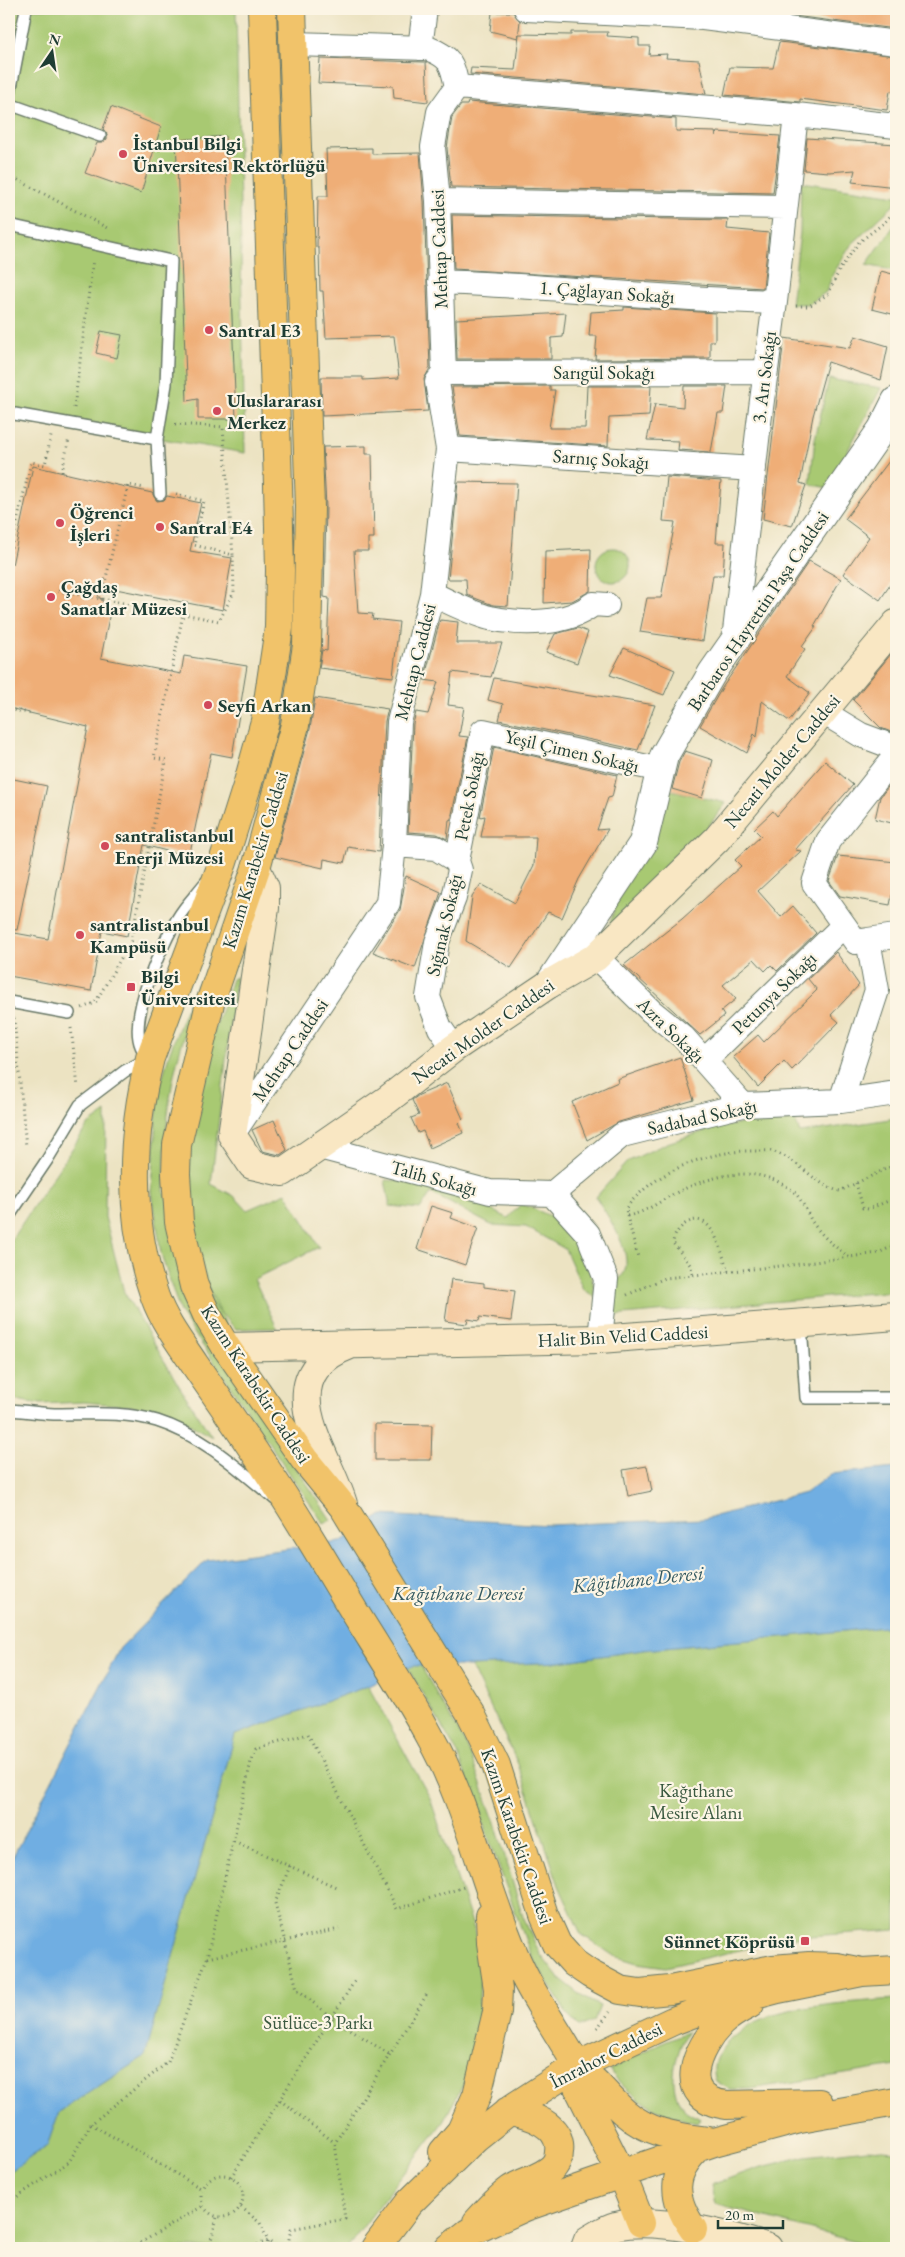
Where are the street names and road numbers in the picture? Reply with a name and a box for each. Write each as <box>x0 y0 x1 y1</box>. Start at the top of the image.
street label: Mehtap Caddesi <box>424 188 454 309</box>
street label: 1. Çağlayan Sokağı <box>539 275 676 309</box>
street label: 3. Arı Sokağı <box>746 329 782 424</box>
street label: Sarıgül Sokağı <box>553 360 655 385</box>
street label: Sarnıç Sokağı <box>552 443 650 475</box>
street label: Barbaros Hayrettin Paşa Caddesi <box>682 506 835 716</box>
street label: Mehtap Caddesi <box>388 601 442 723</box>
street label: Necati Molder Caddesi <box>718 688 846 833</box>
street label: Yeşil Çimen Sokağı <box>502 723 642 779</box>
street label: Petek Sokağı <box>448 749 490 843</box>
street label: Kazım Karabekir Caddesi <box>216 768 294 952</box>
street label: Sığınak Sokağı <box>420 871 468 979</box>
street label: Petunya Sokağı <box>726 946 822 1040</box>
street label: Necati Molder Caddesi <box>407 972 559 1089</box>
street label: Azra Sokağı <box>631 991 711 1069</box>
street label: Mehtap Caddesi <box>246 993 334 1107</box>
street label: Sadabad Sokağı <box>645 1093 759 1141</box>
street label: Talih Sokağı <box>388 1154 480 1202</box>
street label: Kazım Karabekir Caddesi <box>195 1300 317 1468</box>
street label: Halit Bin Velid Caddesi <box>537 1319 709 1353</box>
street label: Kazım Karabekir Caddesi <box>475 1745 559 1928</box>
street label: İmrahor Caddesi <box>546 2016 667 2094</box>

